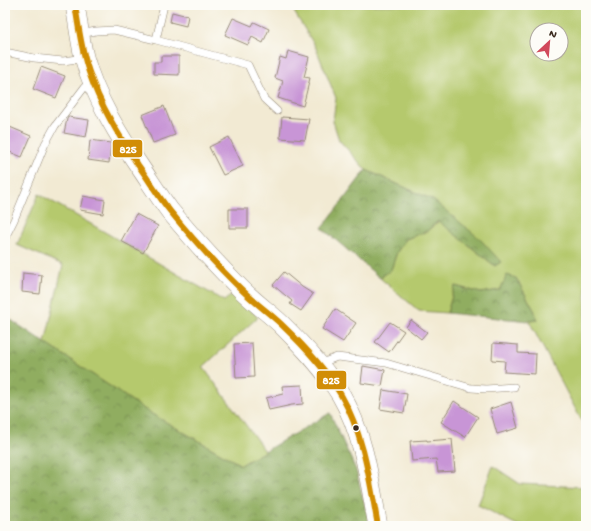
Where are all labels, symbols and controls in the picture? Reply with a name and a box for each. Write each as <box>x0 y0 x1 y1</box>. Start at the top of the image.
north arrow <box>529 22 569 62</box>
text: N <box>547 28 558 42</box>
line badge: 825 <box>112 139 143 158</box>
text: 825 <box>119 145 137 157</box>
line badge: 825 <box>316 370 347 390</box>
text: 825 <box>322 376 340 388</box>
unlabelled marker <box>351 423 361 433</box>

